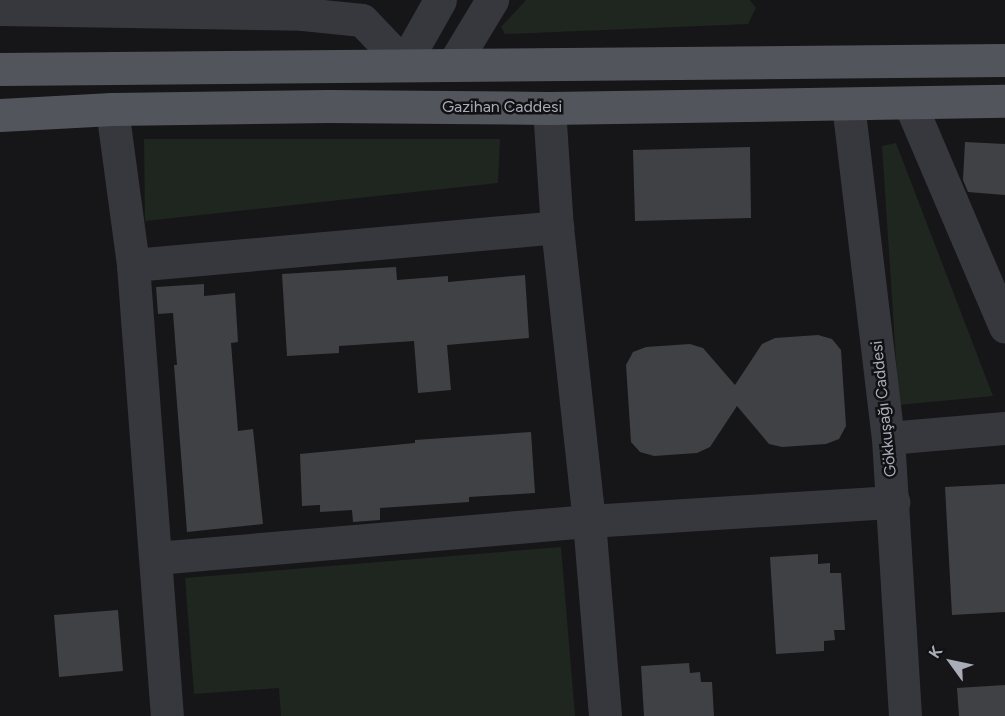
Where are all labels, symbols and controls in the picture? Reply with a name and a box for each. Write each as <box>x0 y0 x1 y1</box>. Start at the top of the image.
street label: Gazihan Caddesi <box>442 97 562 117</box>
street label: Gökkuşağı Caddesi <box>867 340 901 478</box>
north arrow <box>921 632 981 692</box>
text: K <box>925 642 946 662</box>

